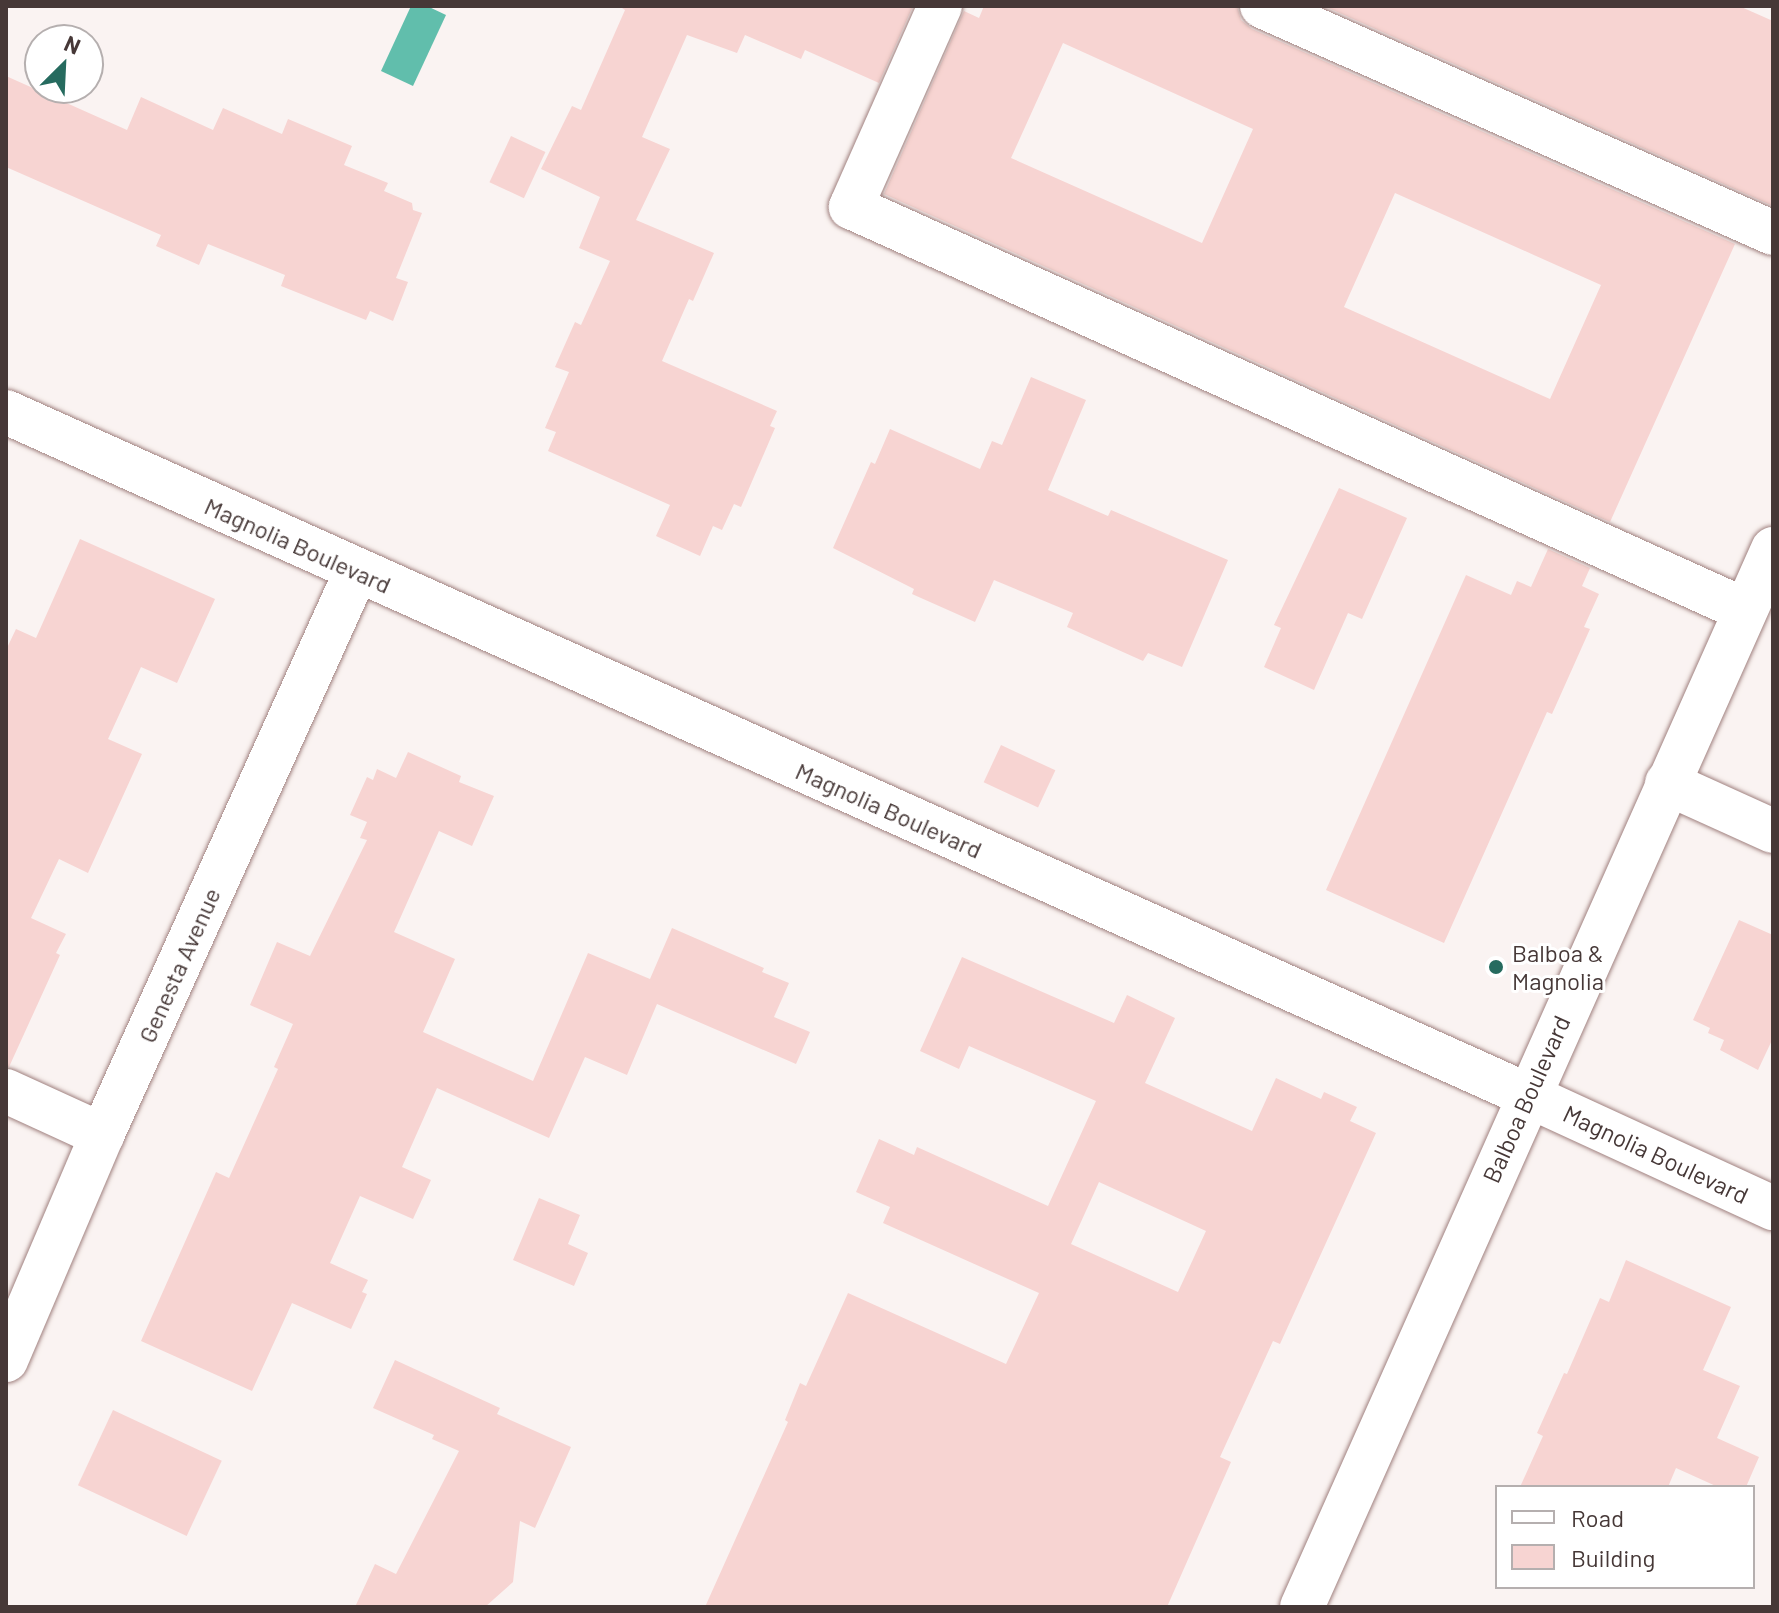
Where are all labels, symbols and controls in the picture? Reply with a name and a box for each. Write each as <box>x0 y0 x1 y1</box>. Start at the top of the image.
north arrow <box>24 24 104 104</box>
text: N <box>61 29 85 59</box>
street label: Magnolia Boulevard <box>200 491 396 599</box>
street label: Magnolia Boulevard <box>791 756 987 864</box>
street label: Genesta Avenue <box>132 883 226 1047</box>
place label: Balboa & Magnolia <box>1512 939 1604 995</box>
marker: Balboa & Magnolia <box>1487 958 1505 976</box>
street label: Balboa Boulevard <box>1476 1011 1576 1187</box>
street label: Magnolia Boulevard <box>1559 1098 1753 1210</box>
legend <box>1495 1485 1755 1589</box>
text: Road <box>1571 1503 1624 1532</box>
text: Building <box>1571 1543 1655 1572</box>

